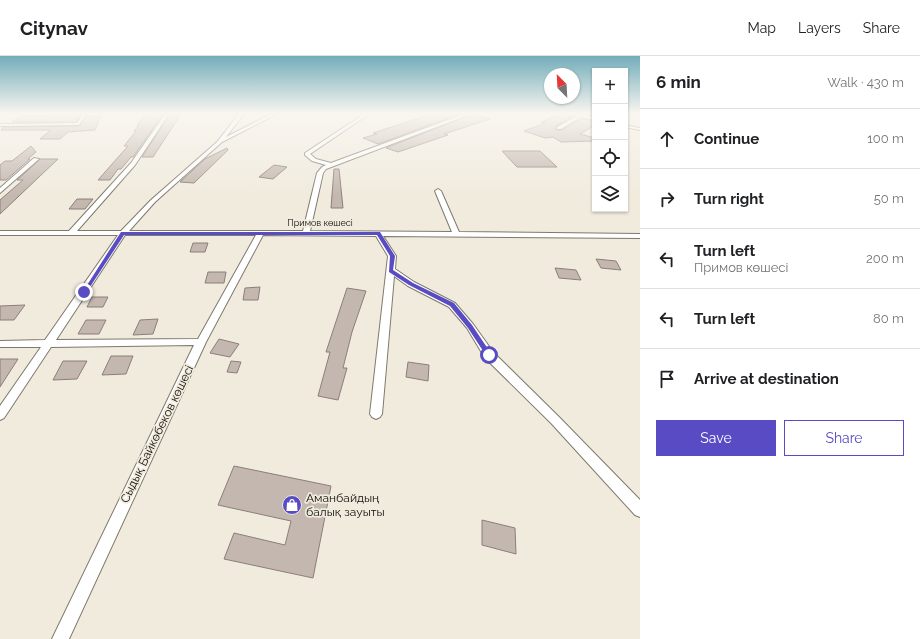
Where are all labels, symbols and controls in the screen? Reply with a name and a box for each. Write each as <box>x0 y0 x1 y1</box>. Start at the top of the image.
text: Citynav <box>20 17 88 39</box>
text: Map <box>748 20 776 36</box>
text: Layers <box>798 20 841 36</box>
text: Share <box>863 20 900 36</box>
north arrow <box>544 68 580 104</box>
map controls <box>592 68 628 212</box>
button: + <box>592 68 628 104</box>
text: 6 min <box>656 72 701 92</box>
text: Walk · 430 m <box>827 75 904 90</box>
button: − <box>592 104 628 140</box>
icon: ahead <box>656 128 678 150</box>
text: Continue <box>694 130 759 148</box>
text: 100 m <box>867 131 904 146</box>
button: locate <box>592 140 628 176</box>
button: layers <box>592 176 628 212</box>
icon: right <box>656 188 678 210</box>
text: Turn right <box>694 190 764 208</box>
text: 50 m <box>874 191 904 206</box>
street label: Примов көшесі <box>287 218 353 228</box>
text: Turn left <box>694 242 755 260</box>
icon: left <box>656 248 678 270</box>
text: 200 m <box>866 251 904 266</box>
text: Примов көшесі <box>694 260 788 275</box>
route end <box>75 283 93 301</box>
icon: left <box>656 308 678 330</box>
text: Turn left <box>694 310 755 328</box>
text: 80 m <box>873 311 904 326</box>
route start <box>480 346 498 364</box>
street label: Сыдық Байкөбеков көшесі <box>118 363 196 505</box>
icon: arrive <box>656 368 678 390</box>
text: Arrive at destination <box>694 370 839 388</box>
button: Save <box>656 420 776 456</box>
button: Share <box>784 420 904 456</box>
place label: Аманбайдың балық зауыты <box>306 491 385 519</box>
shop icon: Аманбайдың балық зауыты <box>281 494 303 516</box>

